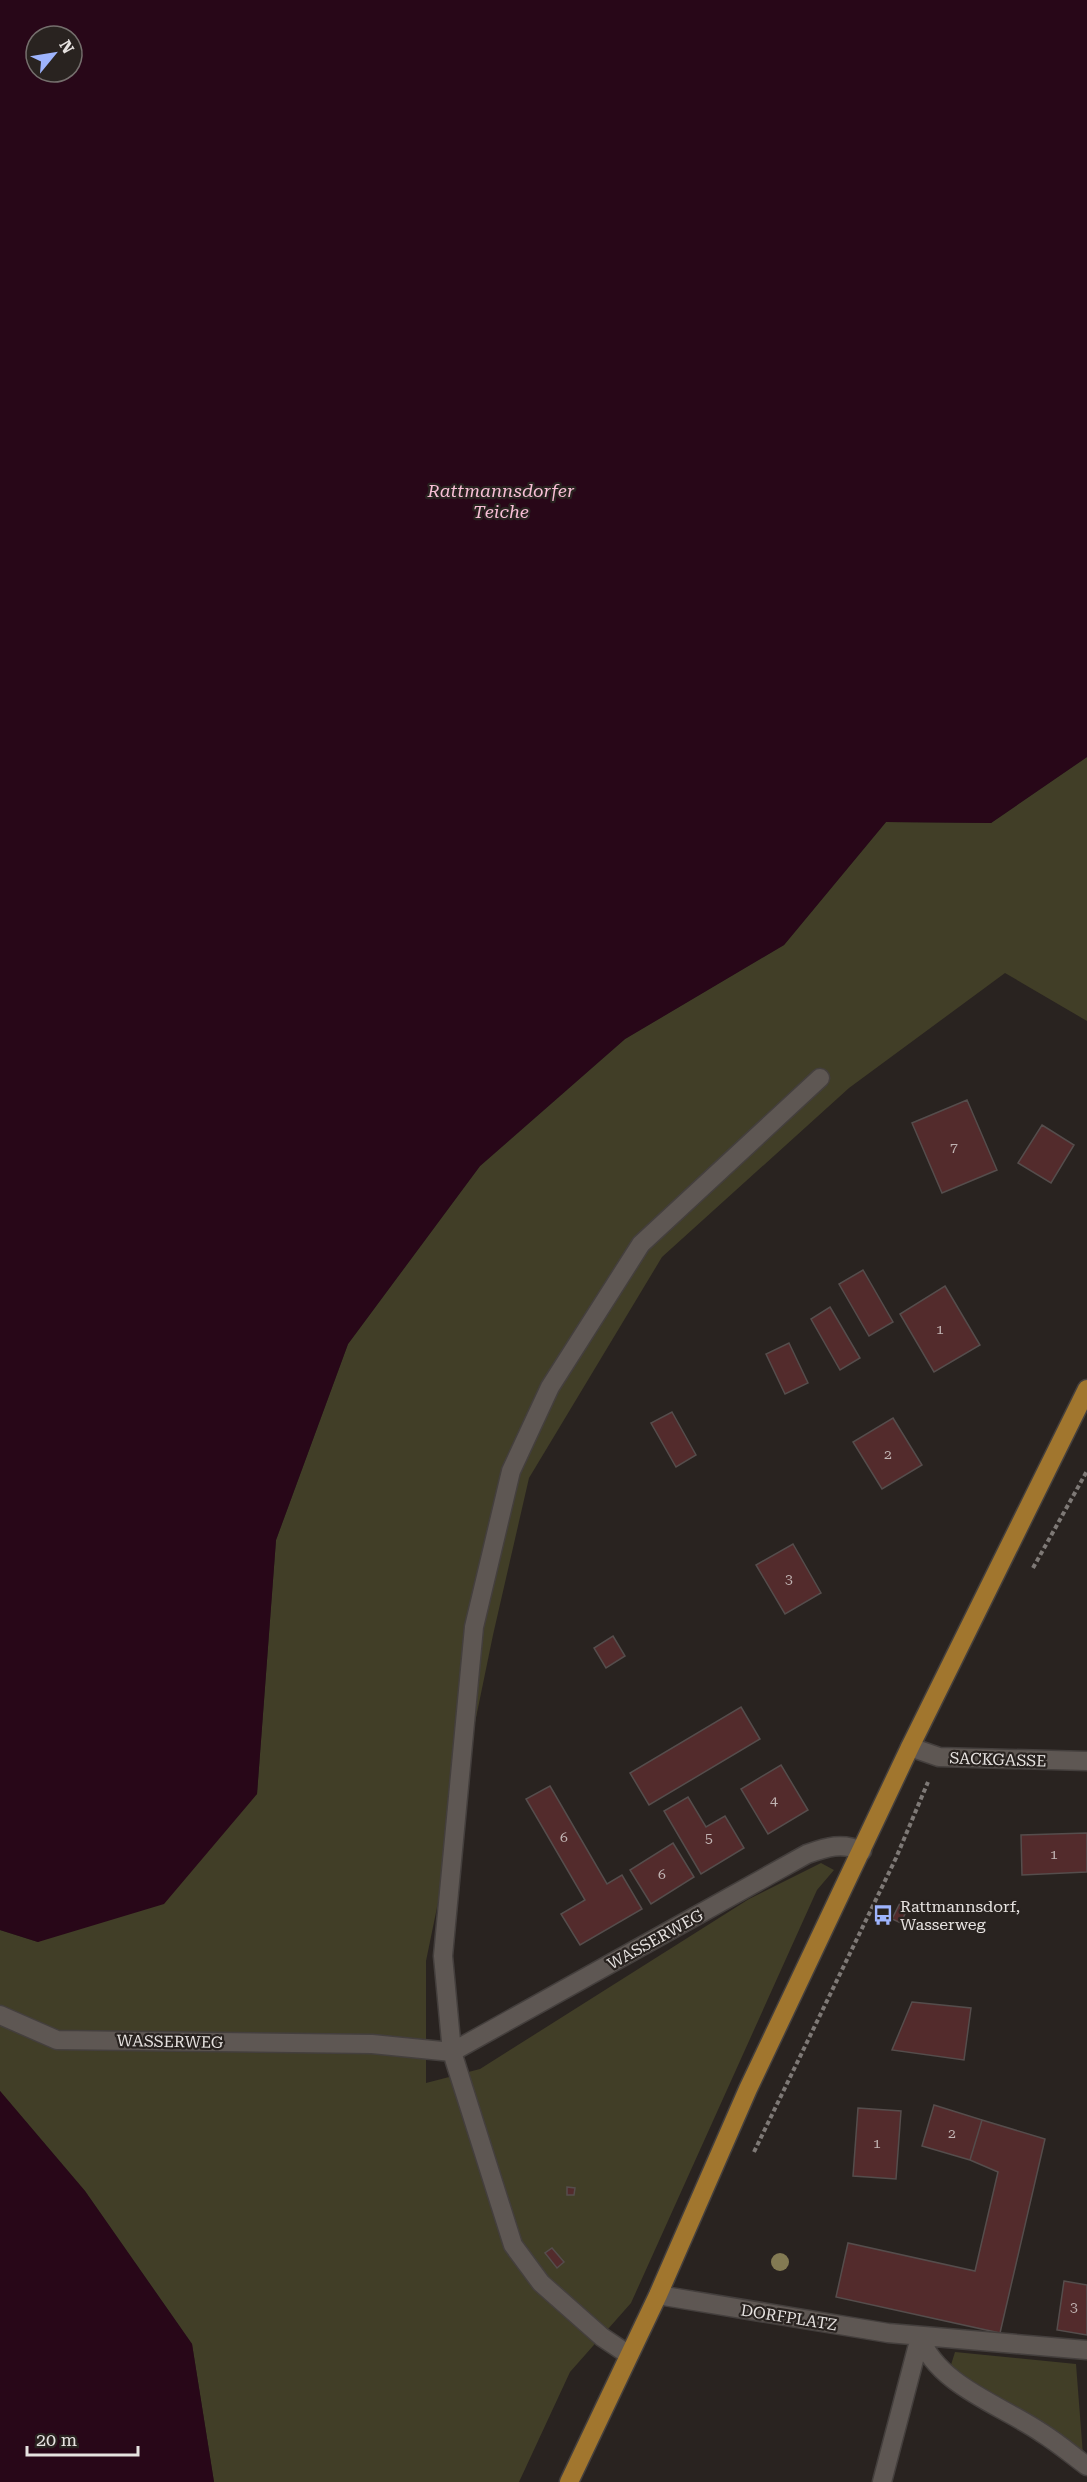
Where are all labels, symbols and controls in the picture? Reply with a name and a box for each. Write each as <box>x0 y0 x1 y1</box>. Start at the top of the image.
north arrow <box>24 24 84 84</box>
text: N <box>55 37 78 57</box>
water label: Rattmannsdorfer Teiche <box>426 480 575 522</box>
house number: 7 <box>950 1139 958 1155</box>
house number: 1 <box>936 1321 944 1337</box>
house number: 2 <box>884 1446 892 1462</box>
house number: 3 <box>785 1571 793 1587</box>
street label: SACKGASSE <box>949 1748 1047 1771</box>
house number: 4 <box>770 1792 778 1808</box>
house number: 6 <box>560 1829 568 1845</box>
house number: 5 <box>705 1830 713 1846</box>
house number: 1 <box>1050 1846 1058 1862</box>
house number: 6 <box>658 1866 666 1882</box>
place label: Rattmannsdorf, Wasserweg <box>900 1897 1020 1934</box>
bus stop icon: Rattmannsdorf, Wasserweg <box>871 1903 895 1927</box>
street label: WASSERWEG <box>604 1905 707 1974</box>
street label: WASSERWEG <box>117 2031 224 2052</box>
house number: 2 <box>948 2125 956 2141</box>
house number: 1 <box>873 2135 881 2151</box>
house number: 3 <box>1070 2299 1078 2315</box>
street label: DORFPLATZ <box>739 2301 838 2334</box>
scale bar <box>27 2419 138 2457</box>
text: 20 m <box>36 2429 77 2450</box>

